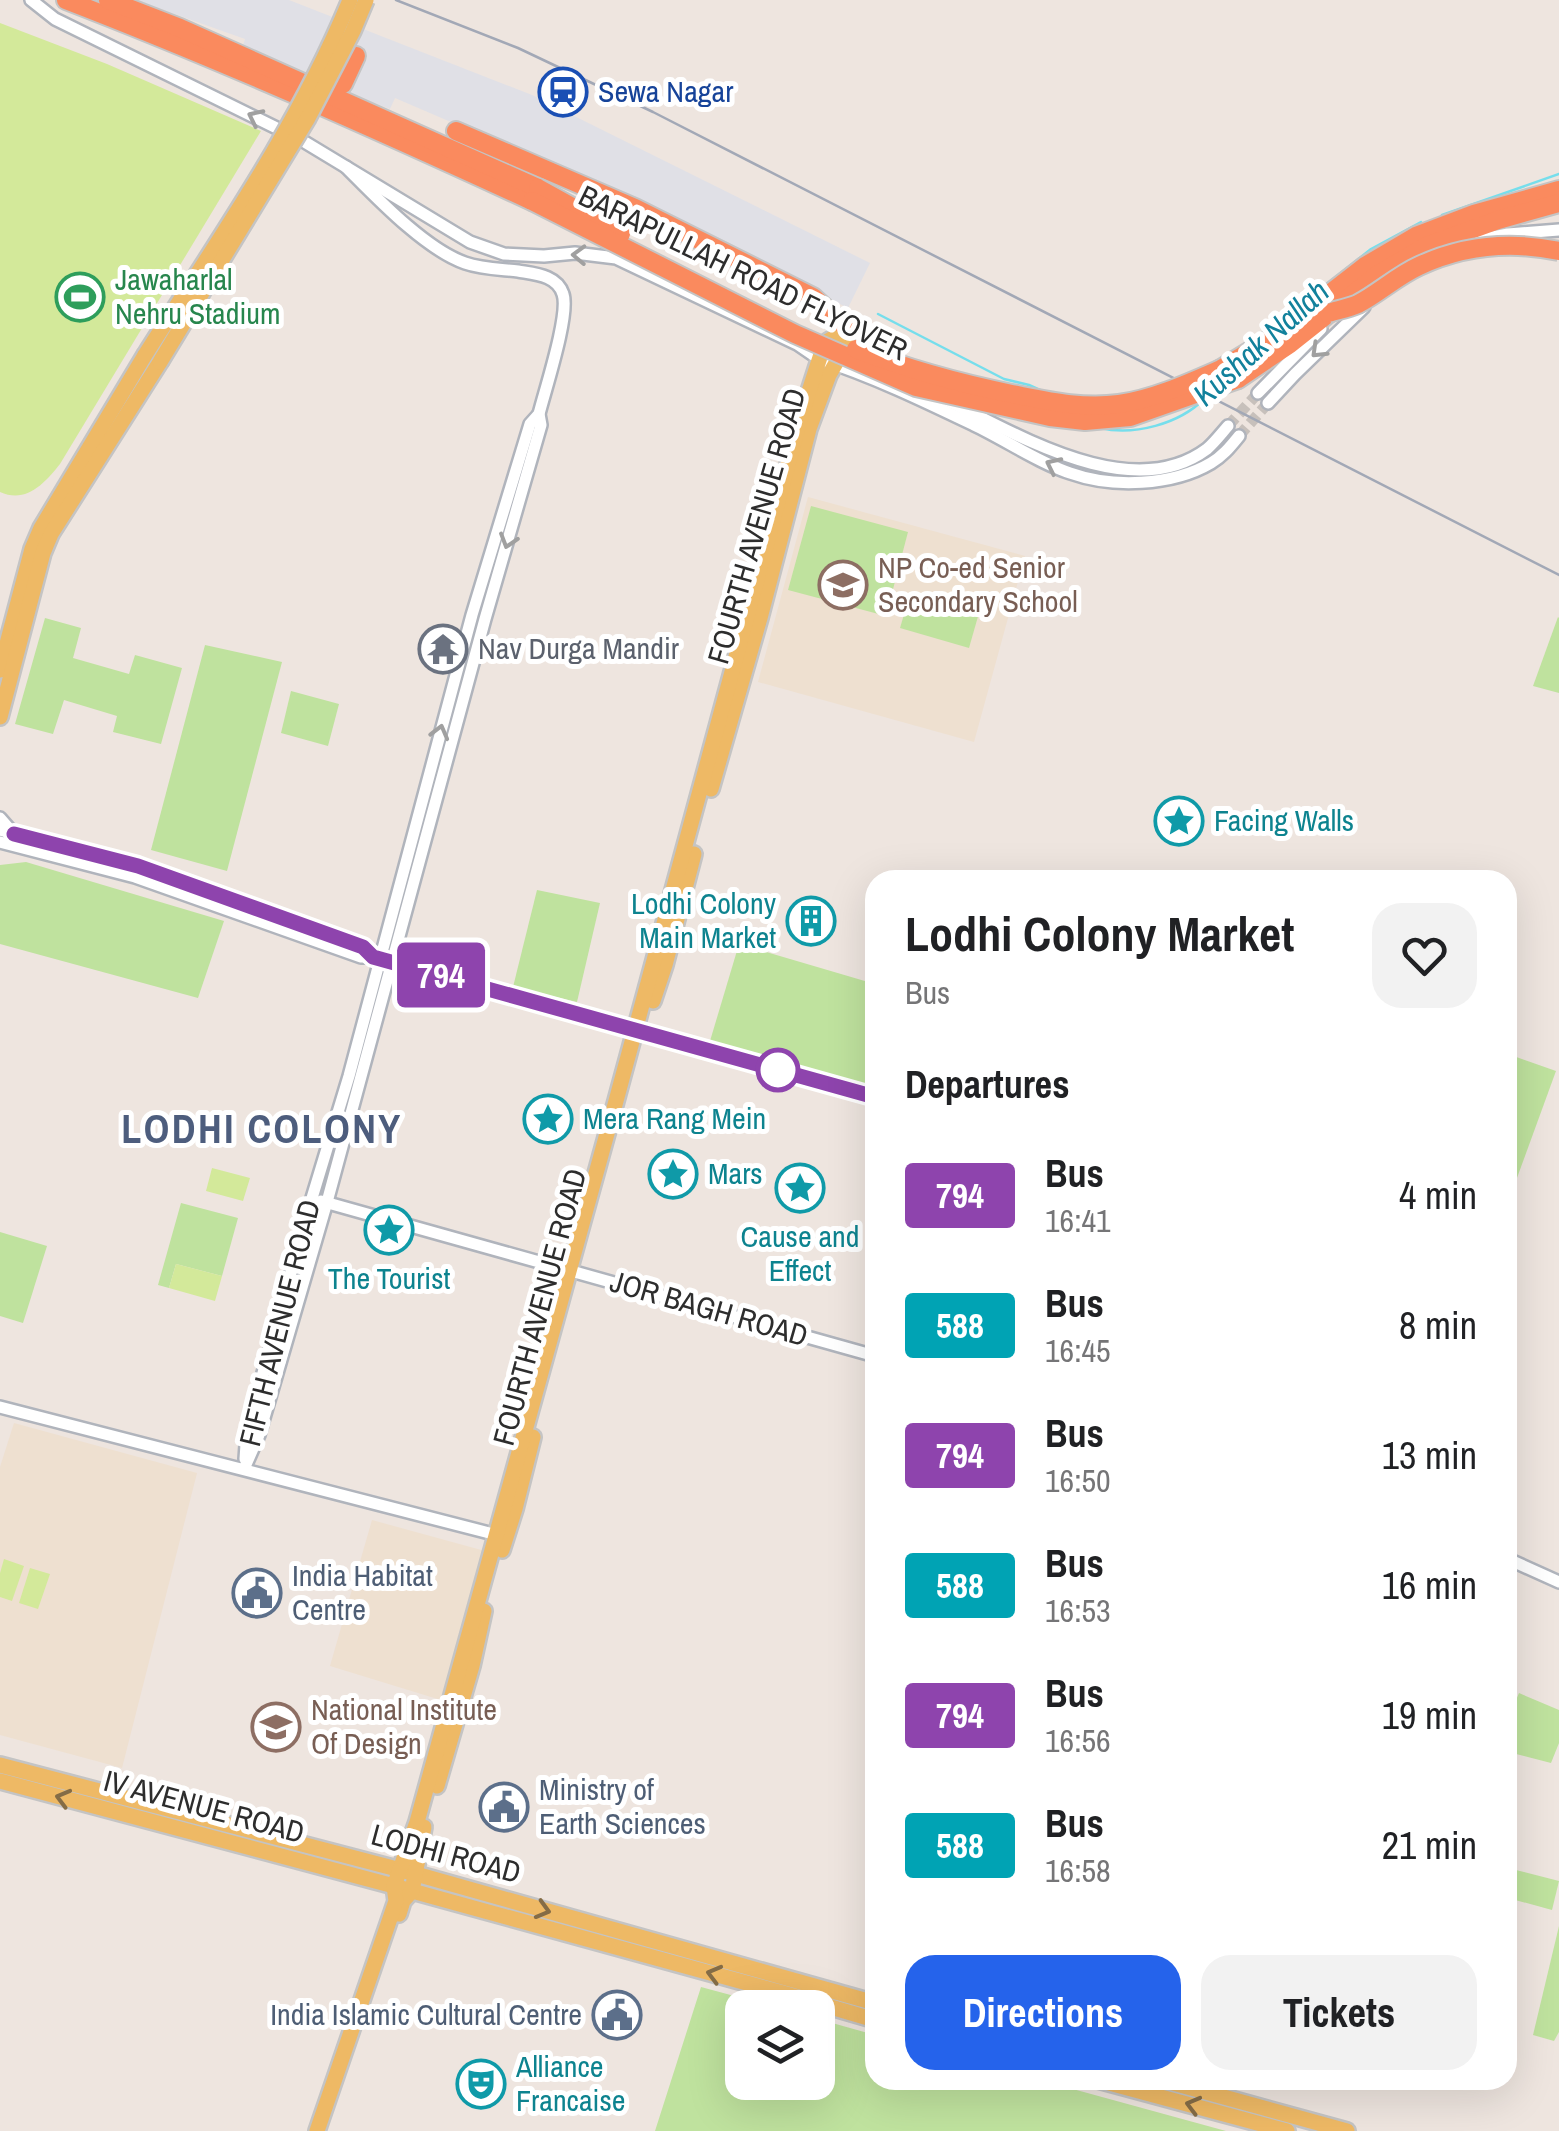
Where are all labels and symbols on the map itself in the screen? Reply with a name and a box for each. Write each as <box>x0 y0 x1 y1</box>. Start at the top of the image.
station icon: Sewa Nagar <box>537 66 589 118</box>
place label: Sewa Nagar <box>598 71 734 111</box>
one-way arrow <box>247 110 265 130</box>
street label: BARAPULLAH ROAD FLYOVER <box>573 175 914 369</box>
one-way arrow <box>570 244 586 265</box>
place label: Jawaharlal Nehru Stadium <box>115 259 280 333</box>
water label: Kushak Nallah <box>1183 270 1338 415</box>
sports icon: Jawaharlal Nehru Stadium <box>54 271 106 323</box>
one-way arrow <box>1312 339 1330 357</box>
street label: FOURTH AVENUE ROAD <box>698 383 815 668</box>
one-way arrow <box>1045 457 1063 477</box>
one-way arrow <box>499 532 520 549</box>
place label: NP Co-ed Senior Secondary School <box>878 547 1078 621</box>
school or university icon: NP Co-ed Senior Secondary School <box>817 559 869 611</box>
temple icon: Nav Durga Mandir <box>417 623 469 675</box>
place label: Nav Durga Mandir <box>478 628 680 668</box>
one-way arrow <box>429 724 450 741</box>
place icon: Facing Walls <box>1153 795 1205 847</box>
place label: Facing Walls <box>1214 800 1354 840</box>
place label: Lodhi Colony Main Market <box>631 883 777 957</box>
building icon: Lodhi Colony Main Market <box>785 895 837 947</box>
line badge: 794 <box>384 942 498 1008</box>
unlabelled marker <box>757 1049 799 1091</box>
place icon: Mera Rang Mein <box>522 1093 574 1145</box>
place label: Mera Rang Mein <box>583 1098 766 1138</box>
district label: LODHI COLONY <box>121 1102 403 1155</box>
place icon: Mars <box>647 1148 699 1200</box>
place label: Mars <box>708 1153 763 1193</box>
place icon: Cause and Effect <box>774 1162 826 1214</box>
street label: FOURTH AVENUE ROAD <box>483 1164 595 1449</box>
street label: FIFTH AVENUE ROAD <box>229 1195 329 1450</box>
place icon: The Tourist <box>363 1204 415 1256</box>
place label: Cause and Effect <box>741 1216 859 1290</box>
place label: The Tourist <box>328 1258 450 1298</box>
street label: JOR BAGH ROAD <box>606 1261 813 1355</box>
place label: India Habitat Centre <box>292 1555 433 1629</box>
public building icon: India Habitat Centre <box>231 1567 283 1619</box>
place label: National Institute Of Design <box>311 1689 497 1763</box>
school or university icon: National Institute Of Design <box>250 1701 302 1753</box>
street label: IV AVENUE ROAD <box>100 1760 309 1852</box>
place label: Ministry of Earth Sciences <box>539 1769 706 1843</box>
public building icon: Ministry of Earth Sciences <box>478 1781 530 1833</box>
one-way arrow <box>55 1788 72 1809</box>
street label: LODHI ROAD <box>367 1814 525 1892</box>
one-way arrow <box>534 1898 552 1919</box>
one-way arrow <box>706 1965 723 1986</box>
public building icon: India Islamic Cultural Centre <box>591 1989 643 2041</box>
place label: India Islamic Cultural Centre <box>270 1994 582 2034</box>
place label: Alliance Francaise <box>515 2046 625 2120</box>
theatre icon: Alliance Francaise <box>455 2058 507 2110</box>
one-way arrow <box>1185 2096 1202 2117</box>

